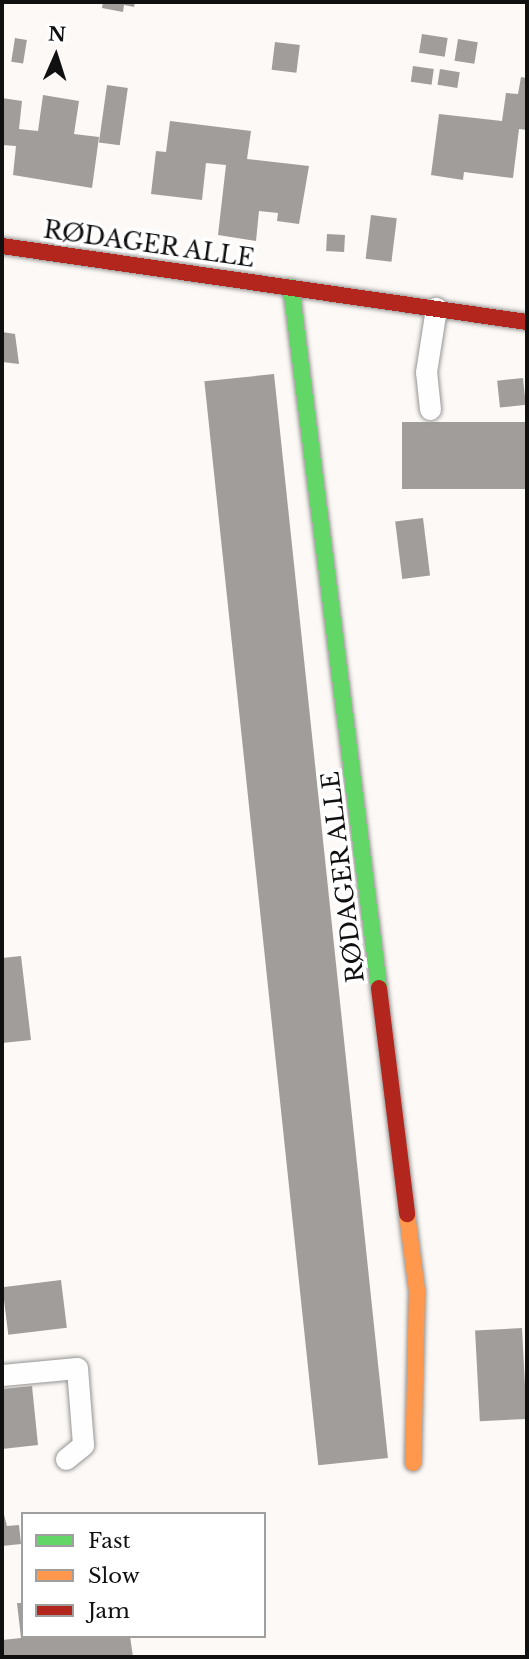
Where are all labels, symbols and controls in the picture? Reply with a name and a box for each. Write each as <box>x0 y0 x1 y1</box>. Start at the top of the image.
north arrow <box>21 21 91 91</box>
text: N <box>48 23 67 46</box>
street label: RØDAGER ALLE <box>41 215 257 273</box>
street label: RØDAGER ALLE <box>316 769 370 985</box>
legend <box>21 1512 266 1638</box>
text: Fast <box>88 1528 130 1554</box>
text: Slow <box>88 1563 140 1589</box>
text: Jam <box>88 1598 130 1624</box>

